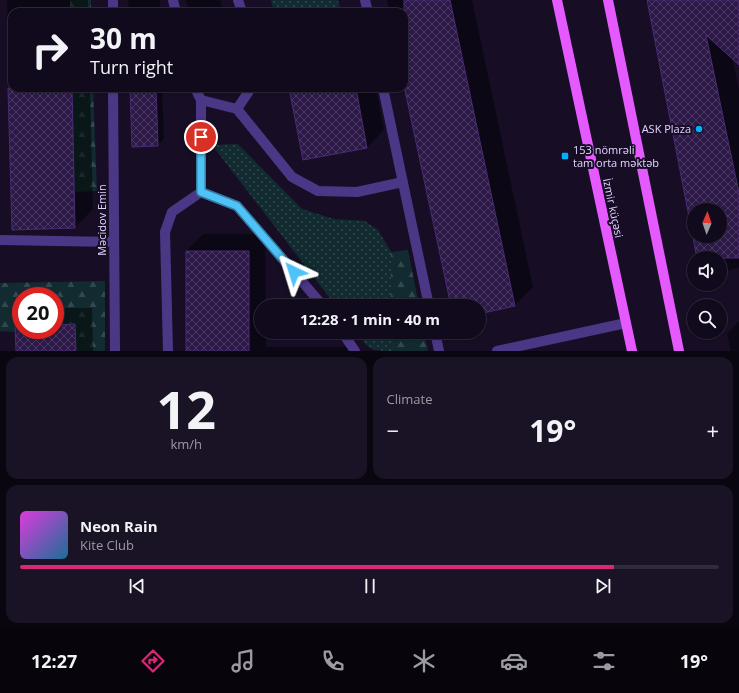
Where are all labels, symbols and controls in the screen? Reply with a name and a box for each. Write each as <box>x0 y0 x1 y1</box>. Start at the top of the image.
text: 30 m <box>90 19 157 57</box>
icon: right <box>24 24 76 76</box>
text: Turn right <box>90 55 173 79</box>
pin <box>184 120 218 154</box>
place label: ASK Plaza <box>642 121 691 136</box>
marker: ASK Plaza <box>694 124 704 134</box>
icon: arrive <box>190 126 212 148</box>
place label: 153 nömrəli tam orta məktəb <box>573 142 659 170</box>
marker: 153 nömrəli tam orta məktəb <box>560 151 570 161</box>
street label: İzmir küçəsi <box>600 177 627 239</box>
street label: Məcidov Emin <box>94 184 109 256</box>
north arrow <box>687 203 727 243</box>
map controls <box>687 203 727 339</box>
position arrow <box>273 251 315 293</box>
button: sound <box>687 251 727 291</box>
speed limit sign: 20 <box>12 287 64 339</box>
button: search <box>687 299 727 339</box>
text: 12:28 · 1 min · 40 m <box>300 309 440 329</box>
text: 12 <box>157 373 216 444</box>
text: Climate <box>387 390 432 408</box>
text: 19° <box>529 410 576 451</box>
text: − <box>387 415 399 445</box>
text: + <box>706 415 719 445</box>
text: km/h <box>170 435 202 453</box>
text: Neon Rain <box>80 516 158 536</box>
text: Kite Club <box>80 536 134 554</box>
icon: previous <box>126 575 148 597</box>
icon: pause <box>359 575 381 597</box>
icon: next <box>592 575 614 597</box>
icon: directions <box>139 647 167 675</box>
icon: music <box>229 647 257 675</box>
icon: phone <box>319 647 347 675</box>
icon: climate <box>410 647 438 675</box>
icon: car <box>500 647 528 675</box>
icon: filters <box>590 647 618 675</box>
text: 12:27 <box>31 649 77 673</box>
text: 19° <box>680 649 708 673</box>

